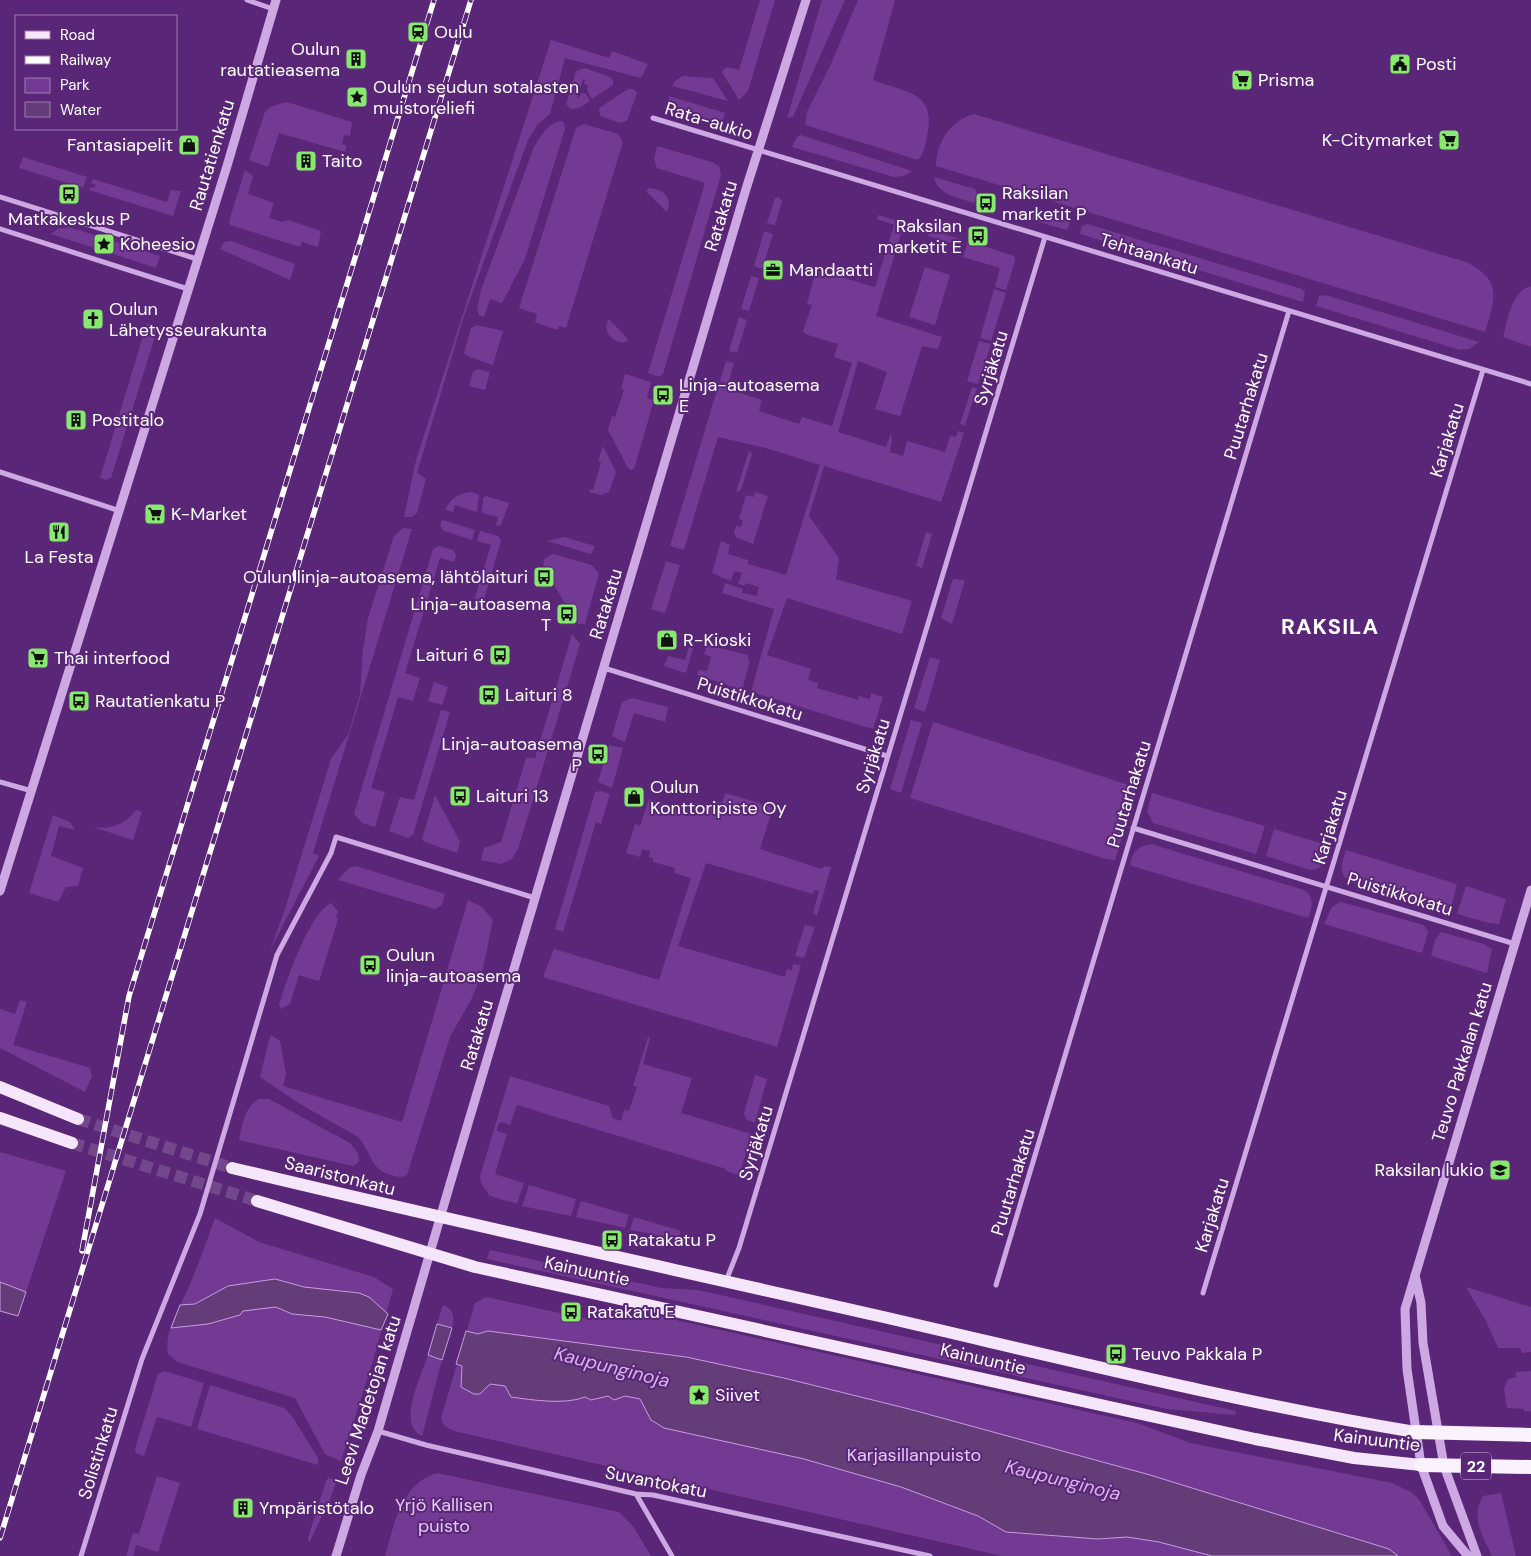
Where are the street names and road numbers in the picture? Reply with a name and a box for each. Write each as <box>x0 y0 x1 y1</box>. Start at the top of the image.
street label: Rata-aukio <box>662 96 756 146</box>
street label: Rautatienkatu <box>184 97 240 213</box>
street label: Ratakatu <box>699 178 743 254</box>
street label: Tehtaankatu <box>1097 228 1201 280</box>
street label: Syrjäkatu <box>968 328 1014 408</box>
street label: Puutarhakatu <box>1218 350 1274 462</box>
street label: Karjakatu <box>1424 400 1470 480</box>
street label: Ratakatu <box>584 566 628 642</box>
street label: Puistikkokatu <box>694 672 806 726</box>
street label: Syrjäkatu <box>850 716 896 796</box>
street label: Puutarhakatu <box>1101 738 1157 850</box>
street label: Karjakatu <box>1307 787 1353 867</box>
street label: Puistikkokatu <box>1344 867 1456 921</box>
street label: Teuvo Pakkalan katu <box>1426 979 1498 1145</box>
street label: Ratakatu <box>455 997 499 1073</box>
street label: Syrjäkatu <box>733 1103 779 1183</box>
street label: Puutarhakatu <box>985 1126 1041 1238</box>
street label: Saaristonkatu <box>282 1151 398 1201</box>
street label: Karjakatu <box>1189 1175 1235 1255</box>
street label: Kainuuntie <box>542 1250 632 1292</box>
street label: Leevi Madetojan katu <box>329 1312 407 1488</box>
street label: Kainuuntie <box>938 1338 1028 1380</box>
street label: Solistinkatu <box>73 1404 123 1502</box>
street label: Kainuuntie <box>1332 1423 1422 1457</box>
road number: 22 <box>1461 1452 1491 1480</box>
street label: Suvantokatu <box>603 1460 709 1504</box>

